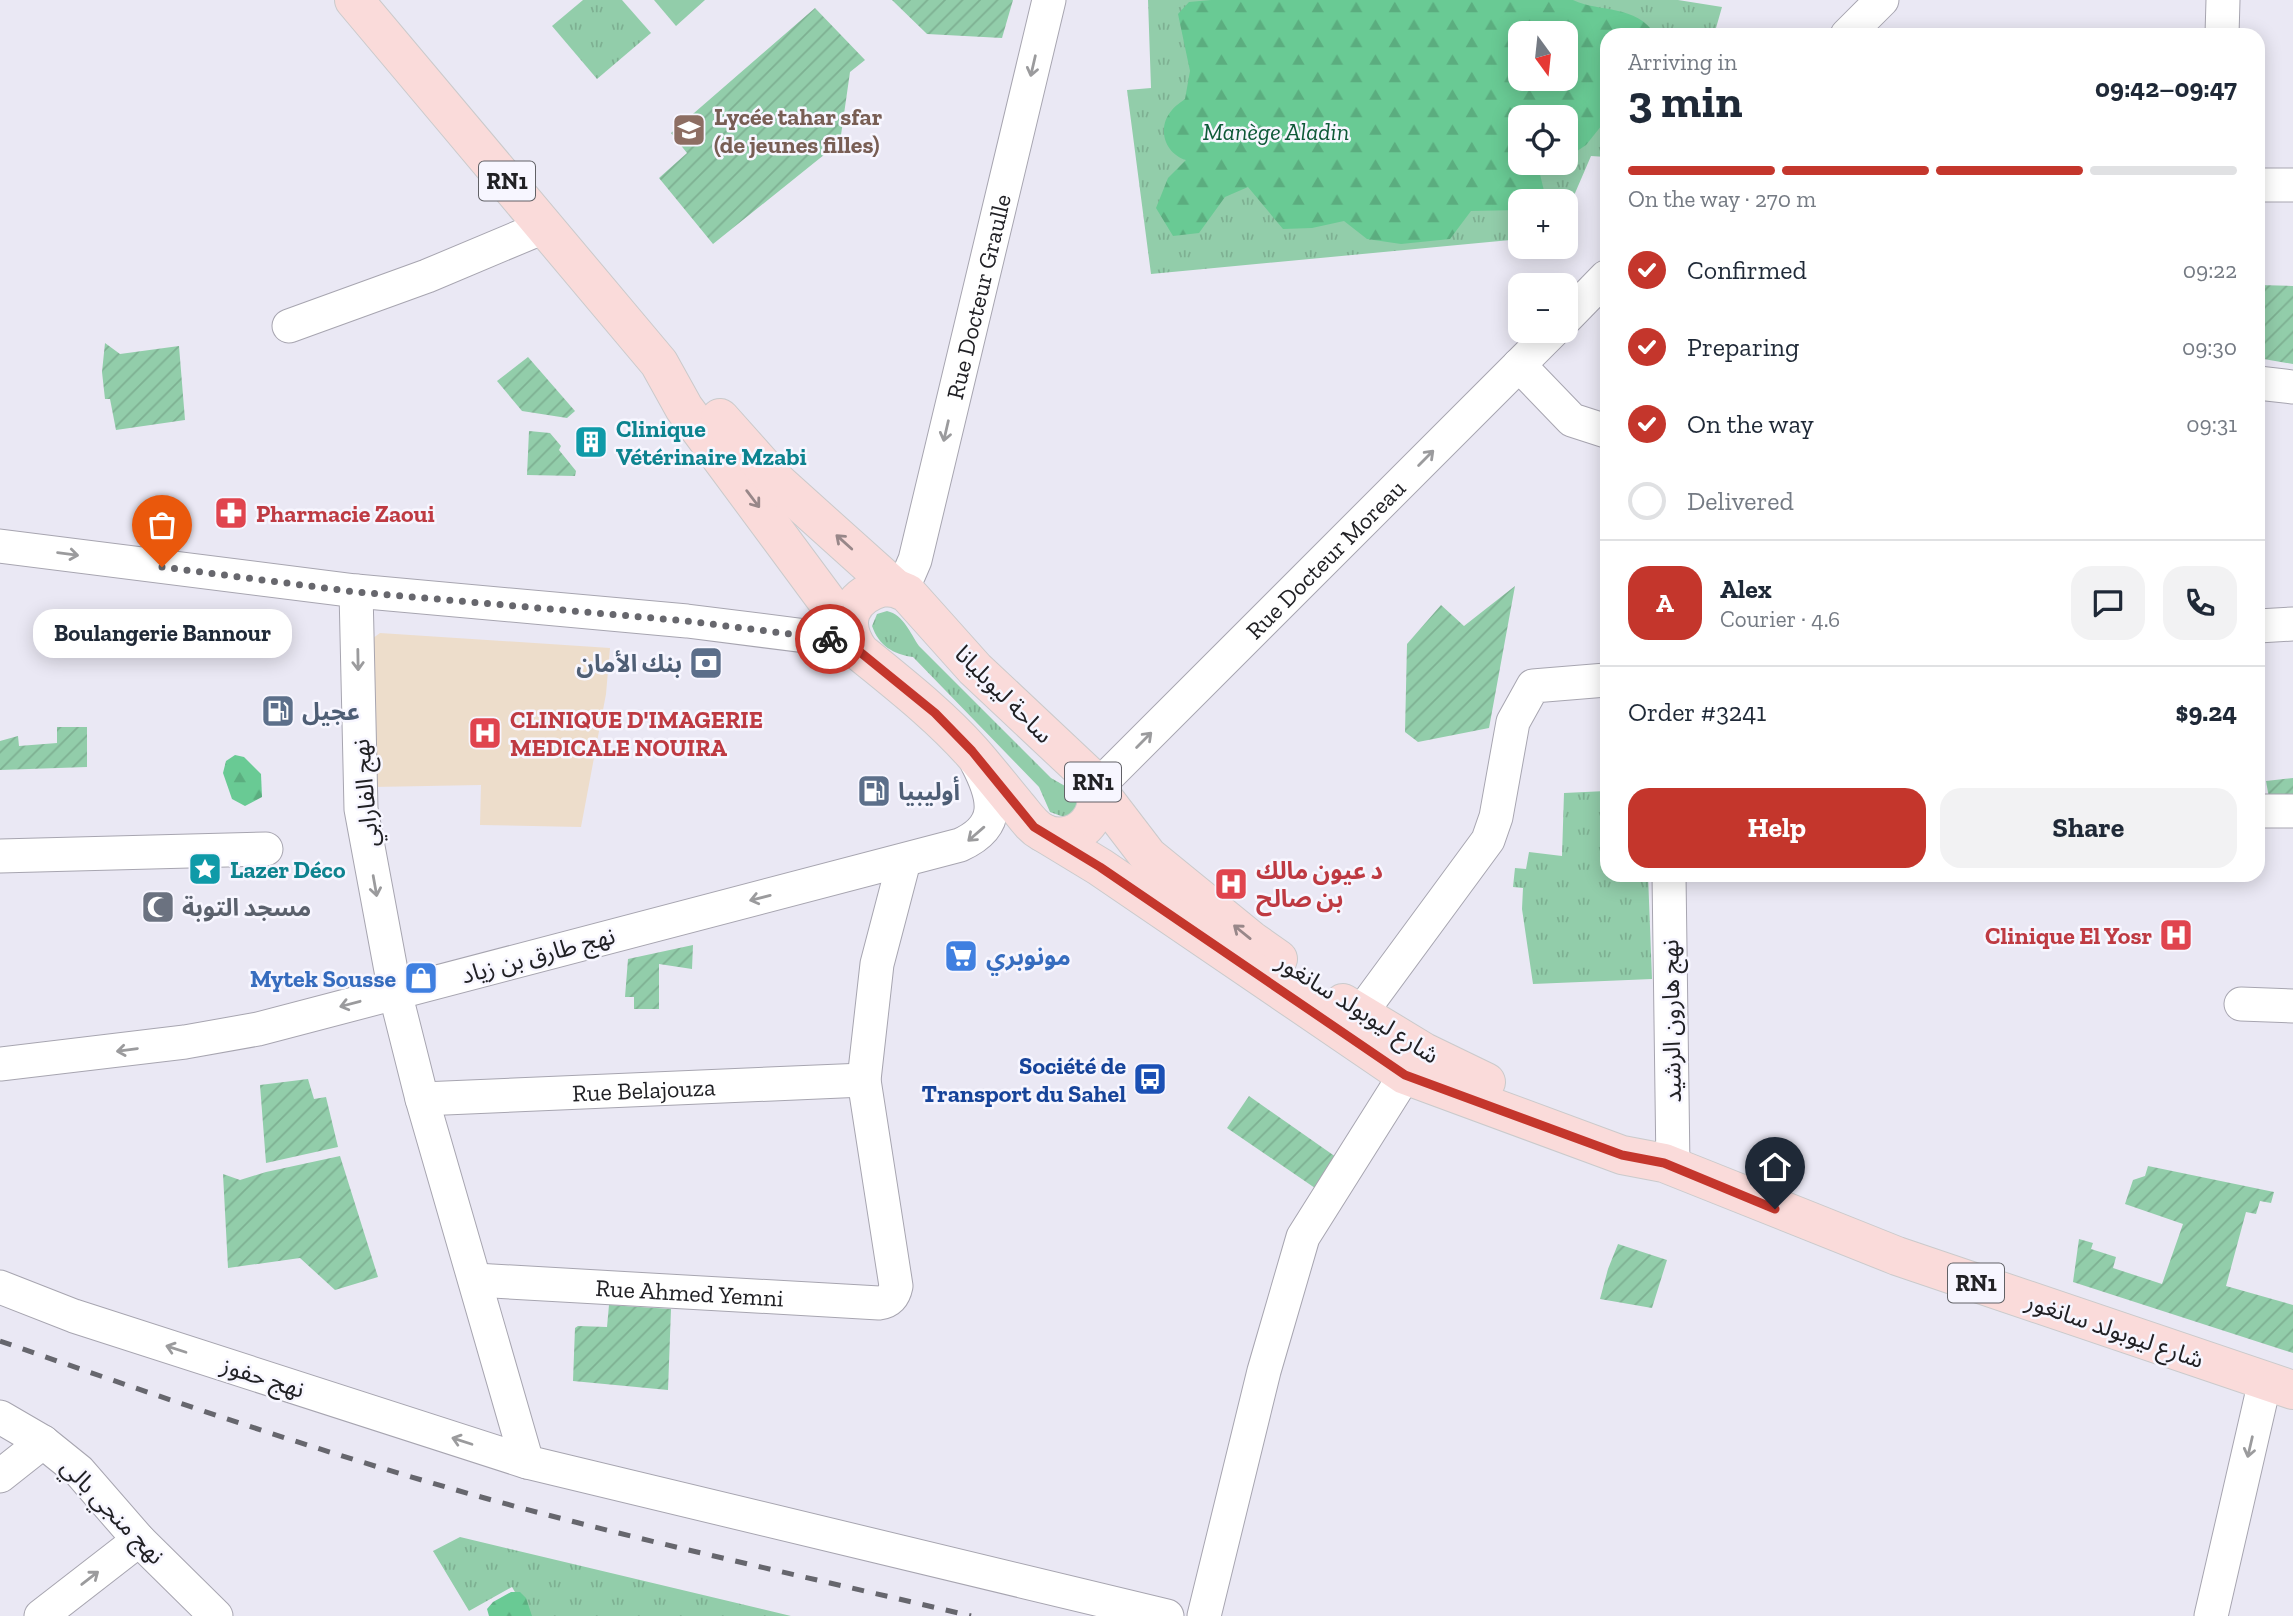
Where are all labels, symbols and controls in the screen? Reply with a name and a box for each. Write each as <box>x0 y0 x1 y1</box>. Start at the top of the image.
north arrow <box>1508 21 1578 91</box>
map controls <box>1508 21 1578 343</box>
text: Arriving in <box>1628 48 1737 76</box>
one-way arrow <box>1026 54 1039 77</box>
text: 09:42–09:47 <box>2095 72 2237 104</box>
text: 3 min <box>1628 74 1742 129</box>
place label: Lycée tahar sfar (de jeunes filles) <box>714 102 883 159</box>
button: locate <box>1508 105 1578 175</box>
school or university icon: Lycée tahar sfar (de jeunes filles) <box>670 111 708 149</box>
park label: Manège Aladin <box>1203 117 1349 146</box>
road number: RN1 <box>479 162 535 200</box>
text: On the way · 270 m <box>1628 185 1816 213</box>
button: + <box>1508 189 1578 259</box>
street label: Rue Docteur Graulle <box>940 191 1017 402</box>
icon: check <box>1628 251 1666 289</box>
text: Confirmed <box>1687 254 1807 286</box>
text: 09:22 <box>2183 256 2237 284</box>
button: − <box>1508 273 1578 343</box>
icon: check <box>1628 328 1666 366</box>
text: Preparing <box>1687 331 1799 363</box>
text: 09:30 <box>2182 333 2237 361</box>
icon: check <box>1628 405 1666 443</box>
text: On the way <box>1687 408 1814 440</box>
text: 09:31 <box>2186 410 2237 438</box>
place label: Clinique Vétérinaire Mzabi <box>616 414 807 471</box>
one-way arrow <box>939 419 952 442</box>
building icon: Clinique Vétérinaire Mzabi <box>572 423 610 461</box>
one-way arrow <box>1418 450 1435 467</box>
street label: Rue Docteur Moreau <box>1239 473 1411 645</box>
text: Delivered <box>1687 485 1794 517</box>
one-way arrow <box>745 490 760 509</box>
pharmacy icon: Pharmacie Zaoui <box>212 494 250 532</box>
pin <box>132 495 192 567</box>
place label: Pharmacie Zaoui <box>256 499 435 528</box>
icon: bag <box>143 506 181 544</box>
one-way arrow <box>836 534 853 551</box>
one-way arrow <box>56 548 79 561</box>
button: chat <box>2071 566 2145 640</box>
button: phone <box>2163 566 2237 640</box>
text: Alex <box>1720 573 1772 605</box>
text: A <box>1656 587 1674 619</box>
courier <box>795 604 865 674</box>
text: Courier · 4.6 <box>1720 605 1840 633</box>
callout: Boulangerie Bannour <box>32 609 292 658</box>
text: Boulangerie Bannour <box>54 619 271 647</box>
icon: bike <box>811 620 849 658</box>
street label: ساحة ليوبليانا <box>949 639 1059 749</box>
bank icon: بنك الأمان <box>687 644 725 682</box>
one-way arrow <box>351 648 364 671</box>
place label: بنك الأمان <box>576 649 682 678</box>
fuel station icon: عجيل <box>259 692 297 730</box>
text: Order #3241 <box>1628 696 1766 728</box>
text: $9.24 <box>2176 696 2237 728</box>
place label: عجيل <box>302 697 360 726</box>
place label: CLINIQUE D'IMAGERIE MEDICALE NOUIRA <box>510 705 763 762</box>
hospital icon: CLINIQUE D'IMAGERIE MEDICALE NOUIRA <box>466 714 504 752</box>
one-way arrow <box>1135 732 1152 749</box>
street label: نهج الفارابي <box>346 737 389 848</box>
road number: RN1 <box>1065 762 1121 802</box>
fuel station icon: أوليبيا <box>855 772 893 810</box>
place label: أوليبيا <box>898 776 960 806</box>
button: Help <box>1628 788 1926 868</box>
button: Share <box>1940 788 2237 868</box>
one-way arrow <box>967 826 985 842</box>
place icon: Lazer Déco <box>186 850 224 888</box>
place label: Lazer Déco <box>230 855 346 884</box>
place label: د عيون مالك بن صالح <box>1256 856 1383 917</box>
hospital icon: د عيون مالك بن صالح <box>1212 865 1250 903</box>
one-way arrow <box>369 874 383 897</box>
mosque icon: مسجد التوبة <box>139 888 177 926</box>
one-way arrow <box>749 892 772 905</box>
place label: مسجد التوبة <box>182 893 311 922</box>
hospital icon: Clinique El Yosr <box>2157 916 2195 954</box>
street label: نهج طارق بن زياد <box>458 921 619 992</box>
place label: Clinique El Yosr <box>1985 921 2152 950</box>
one-way arrow <box>1234 924 1252 940</box>
supermarket icon: مونوبري <box>942 937 980 975</box>
street label: نهج هارون الرشيد <box>1655 939 1690 1103</box>
place label: مونوبري <box>986 942 1071 976</box>
street label: شارع ليوبولد سانغور <box>1269 946 1445 1072</box>
shop icon: Mytek Sousse <box>402 959 440 997</box>
place label: Mytek Sousse <box>250 964 396 993</box>
one-way arrow <box>339 998 362 1011</box>
one-way arrow <box>116 1043 139 1056</box>
place label: Société de Transport du Sahel <box>921 1051 1126 1108</box>
bus stop icon: Société de Transport du Sahel <box>1131 1060 1169 1098</box>
street label: Rue Belajouza <box>572 1072 716 1107</box>
pin <box>1745 1137 1805 1209</box>
icon: home <box>1756 1148 1794 1186</box>
road number: RN1 <box>1948 1264 2004 1302</box>
street label: Rue Ahmed Yemni <box>595 1272 785 1312</box>
street label: شارع ليوبولد سانغور <box>2020 1286 2208 1377</box>
one-way arrow <box>165 1342 187 1354</box>
street label: نهج حفوز <box>216 1350 308 1407</box>
one-way arrow <box>451 1434 473 1447</box>
one-way arrow <box>2243 1436 2256 1458</box>
street label: نهج منجي بالي <box>52 1452 171 1573</box>
one-way arrow <box>80 1570 99 1585</box>

